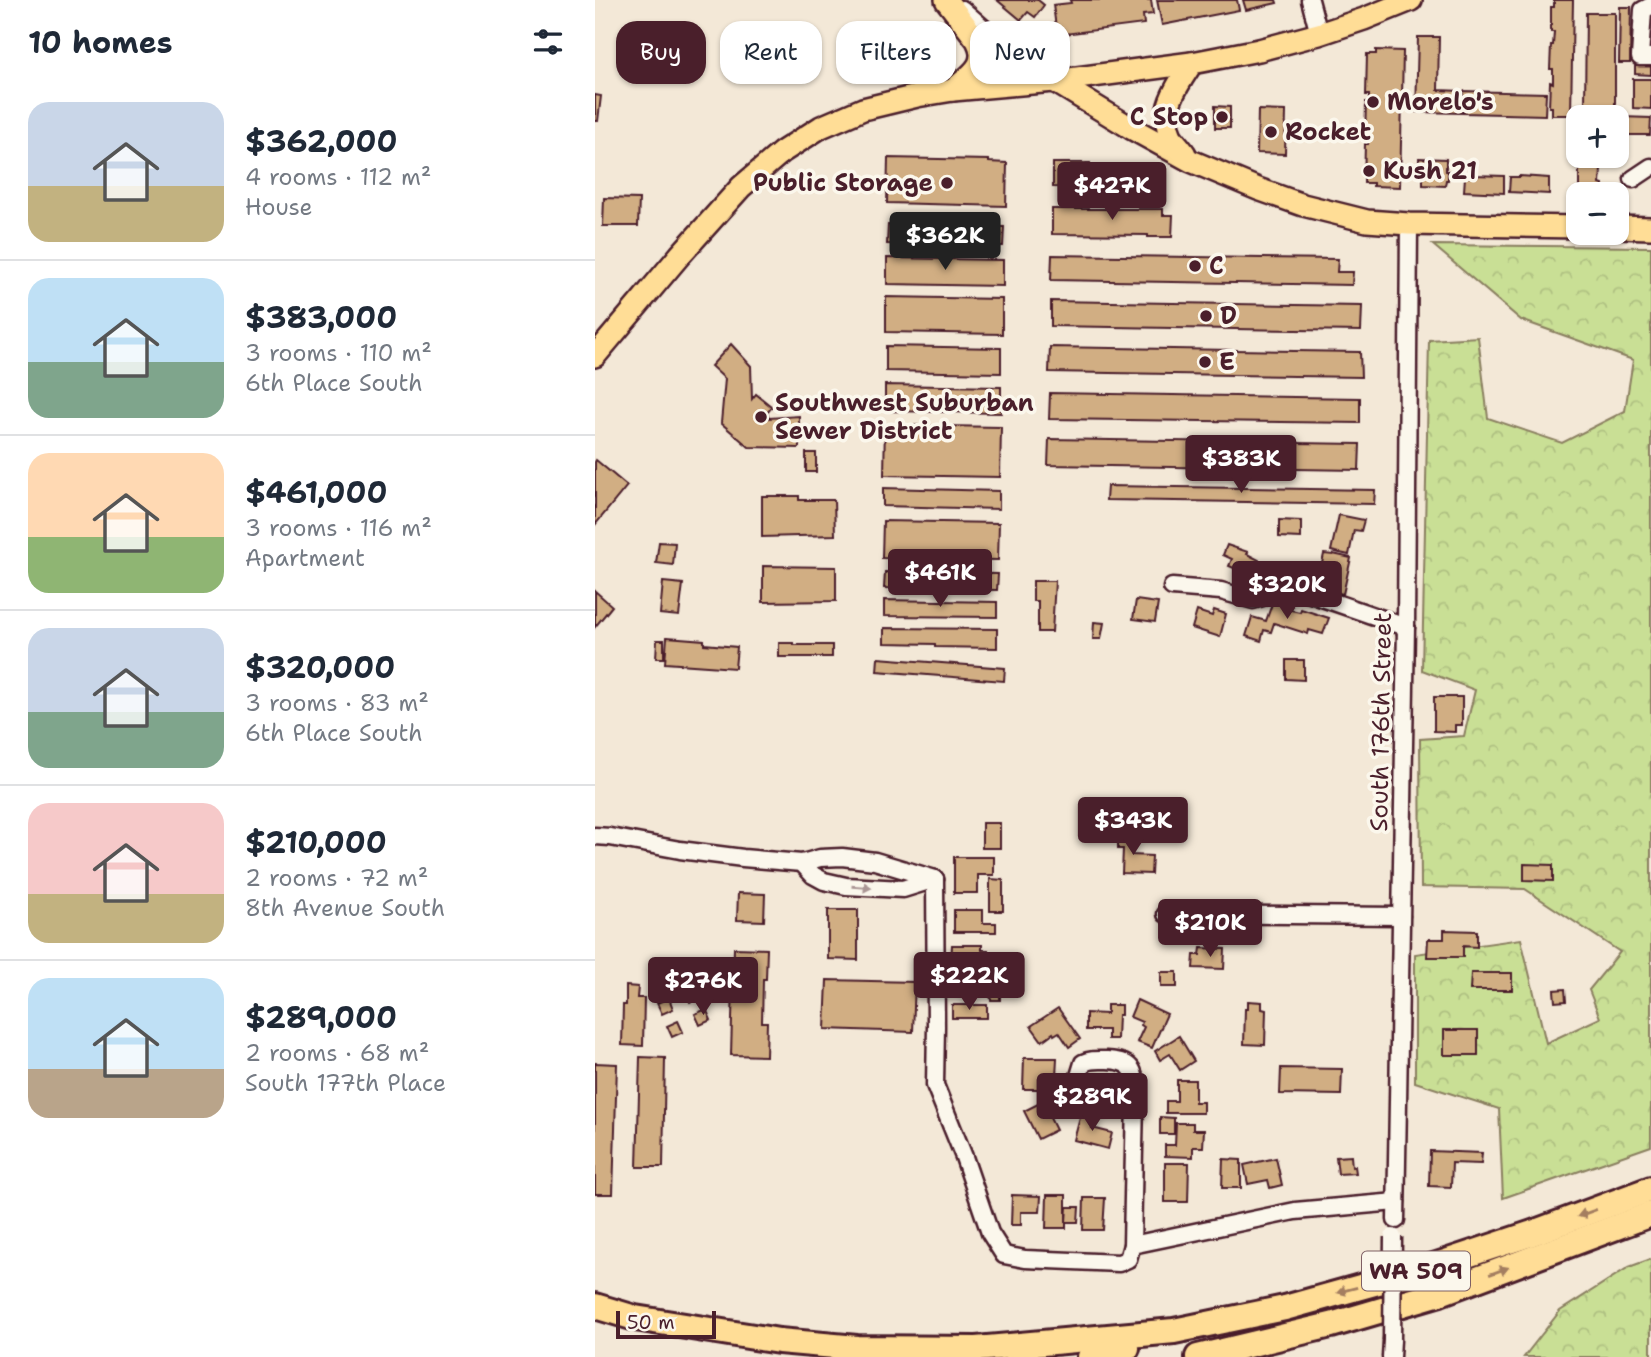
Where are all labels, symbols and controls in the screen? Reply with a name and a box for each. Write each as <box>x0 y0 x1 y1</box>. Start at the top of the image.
chip: Buy <box>616 21 706 84</box>
chip: Rent <box>720 21 822 84</box>
chip: Filters <box>836 21 956 84</box>
chip: New <box>970 21 1070 84</box>
text: 10 homes <box>28 22 173 63</box>
icon: filters <box>529 23 567 61</box>
place label: Morelo's <box>1387 86 1494 118</box>
marker: Morelo's <box>1365 94 1381 110</box>
place label: C Stop <box>1130 101 1208 133</box>
map controls <box>1566 105 1629 245</box>
button: + <box>1566 105 1629 168</box>
marker: C Stop <box>1214 109 1230 125</box>
place label: Rocket <box>1285 116 1372 148</box>
text: $362,000 <box>245 121 398 162</box>
marker: Rocket <box>1263 124 1279 140</box>
icon: home <box>84 130 168 214</box>
place label: Kush 21 <box>1383 155 1477 187</box>
text: 4 rooms · 112 m² <box>245 162 431 192</box>
pin: $427K <box>1063 162 1161 222</box>
marker: Kush 21 <box>1361 163 1377 179</box>
place label: Public Storage <box>753 167 933 199</box>
text: $427K <box>1073 170 1151 200</box>
marker: Public Storage <box>939 175 955 191</box>
button: − <box>1566 182 1629 245</box>
text: House <box>245 192 313 222</box>
pin: $362K <box>896 212 994 272</box>
text: $362K <box>906 220 984 250</box>
place label: C <box>1209 250 1224 282</box>
marker: C <box>1187 258 1203 274</box>
text: $383,000 <box>245 297 397 338</box>
place label: D <box>1220 300 1237 332</box>
icon: home <box>84 306 168 390</box>
marker: D <box>1198 308 1214 324</box>
text: 3 rooms · 110 m² <box>245 338 432 368</box>
place label: E <box>1219 346 1235 378</box>
marker: E <box>1197 354 1213 370</box>
text: 6th Place South <box>245 368 423 398</box>
place label: Southwest Suburban Sewer District <box>775 387 1034 447</box>
marker: Southwest Suburban Sewer District <box>753 409 769 425</box>
pin: $383K <box>1192 435 1290 495</box>
text: $383K <box>1201 443 1281 473</box>
text: $461,000 <box>245 472 387 513</box>
icon: home <box>84 481 168 565</box>
text: 3 rooms · 116 m² <box>245 513 432 543</box>
text: Apartment <box>245 543 365 573</box>
pin: $461K <box>891 550 989 609</box>
text: $461K <box>904 557 976 587</box>
pin: $320K <box>1238 562 1336 621</box>
text: $320K <box>1248 569 1326 599</box>
street label: South 176th Street <box>1363 612 1399 832</box>
text: $320,000 <box>245 647 395 688</box>
icon: home <box>84 656 168 740</box>
text: 3 rooms · 83 m² <box>245 688 429 718</box>
text: 6th Place South <box>245 718 423 748</box>
pin: $343K <box>1084 798 1182 857</box>
text: $343K <box>1094 805 1172 835</box>
text: $210,000 <box>245 822 387 863</box>
icon: home <box>84 831 168 915</box>
text: 2 rooms · 72 m² <box>245 863 428 893</box>
one-way arrow <box>851 882 873 893</box>
text: 8th Avenue South <box>245 893 445 923</box>
pin: $210K <box>1161 900 1259 959</box>
text: $210K <box>1174 907 1246 937</box>
pin: $222K <box>920 953 1018 1012</box>
pin: $276K <box>654 958 752 1017</box>
text: $222K <box>930 960 1008 990</box>
text: $276K <box>664 965 742 995</box>
text: $289,000 <box>245 997 397 1038</box>
icon: home <box>84 1006 168 1090</box>
text: 2 rooms · 68 m² <box>245 1038 429 1068</box>
text: South 177th Place <box>245 1068 446 1098</box>
pin: $289K <box>1043 1074 1141 1133</box>
text: $289K <box>1053 1081 1131 1111</box>
one-way arrow <box>1576 1208 1597 1219</box>
road number: WA 509 <box>1362 1252 1470 1290</box>
one-way arrow <box>1488 1265 1509 1276</box>
one-way arrow <box>1336 1285 1358 1296</box>
scale bar <box>616 1308 716 1340</box>
text: 50 m <box>627 1310 675 1335</box>

